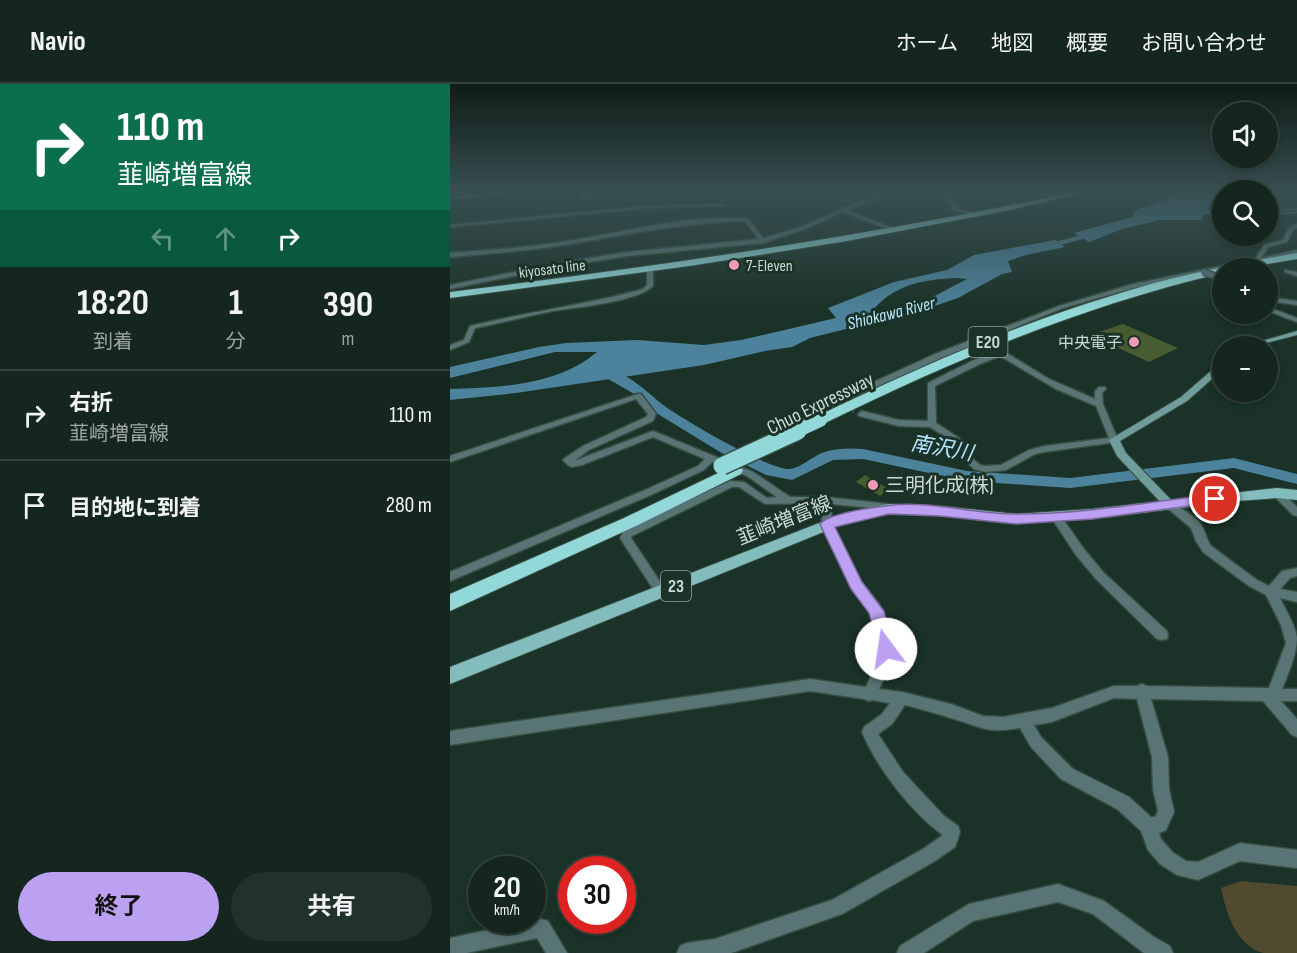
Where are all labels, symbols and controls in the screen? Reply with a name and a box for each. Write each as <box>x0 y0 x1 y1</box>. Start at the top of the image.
text: Navio <box>30 25 86 58</box>
text: ホーム <box>896 31 958 56</box>
text: 地図 <box>991 31 1033 56</box>
text: 概要 <box>1066 31 1108 56</box>
text: お問い合わせ <box>1141 31 1267 56</box>
text: 110 m <box>117 102 204 153</box>
map controls <box>1212 102 1278 402</box>
button: sound <box>1212 102 1278 168</box>
icon: right <box>18 108 96 186</box>
text: 韮崎増富線 <box>117 160 252 192</box>
button: search <box>1212 180 1278 246</box>
icon: left <box>146 222 179 255</box>
icon: ahead <box>209 222 242 255</box>
icon: right <box>272 222 305 255</box>
street label: kiyosato line <box>518 256 587 283</box>
place label: 7-Eleven <box>746 257 793 276</box>
marker: 7-Eleven <box>727 258 741 272</box>
button: + <box>1212 258 1278 324</box>
text: 18:20 <box>77 282 149 325</box>
text: 1 <box>229 282 243 325</box>
text: 390 <box>323 284 373 327</box>
water label: Shiokawa River <box>845 292 938 335</box>
text: m <box>342 327 354 351</box>
road number: E20 <box>968 327 1008 357</box>
text: 到着 <box>93 330 133 354</box>
text: 分 <box>226 330 246 354</box>
place label: 中央電子 <box>1058 334 1122 353</box>
marker: 中央電子 <box>1127 335 1141 349</box>
button: − <box>1212 336 1278 402</box>
street label: Chuo Expressway <box>763 368 878 440</box>
text: 右折 <box>69 390 113 417</box>
icon: right <box>18 399 51 432</box>
text: 110 m <box>389 402 432 429</box>
text: 韮崎増富線 <box>69 422 169 446</box>
water label: 南沢川 <box>909 431 977 467</box>
pin <box>1189 473 1240 524</box>
place label: 三明化成(株) <box>885 474 994 498</box>
marker: 三明化成(株) <box>866 478 880 492</box>
icon: arrive <box>1198 482 1231 515</box>
icon: arrive <box>18 489 51 522</box>
street label: 韮崎増富線 <box>734 491 835 551</box>
text: 280 m <box>386 492 432 519</box>
text: 目的地に到着 <box>69 495 201 522</box>
road number: 23 <box>661 571 691 601</box>
position arrow <box>854 617 918 681</box>
speed limit sign: 30 <box>558 856 636 934</box>
text: 20 <box>493 870 521 906</box>
button: 終了 <box>18 872 219 941</box>
button: 共有 <box>231 872 432 941</box>
text: km/h <box>494 901 520 920</box>

